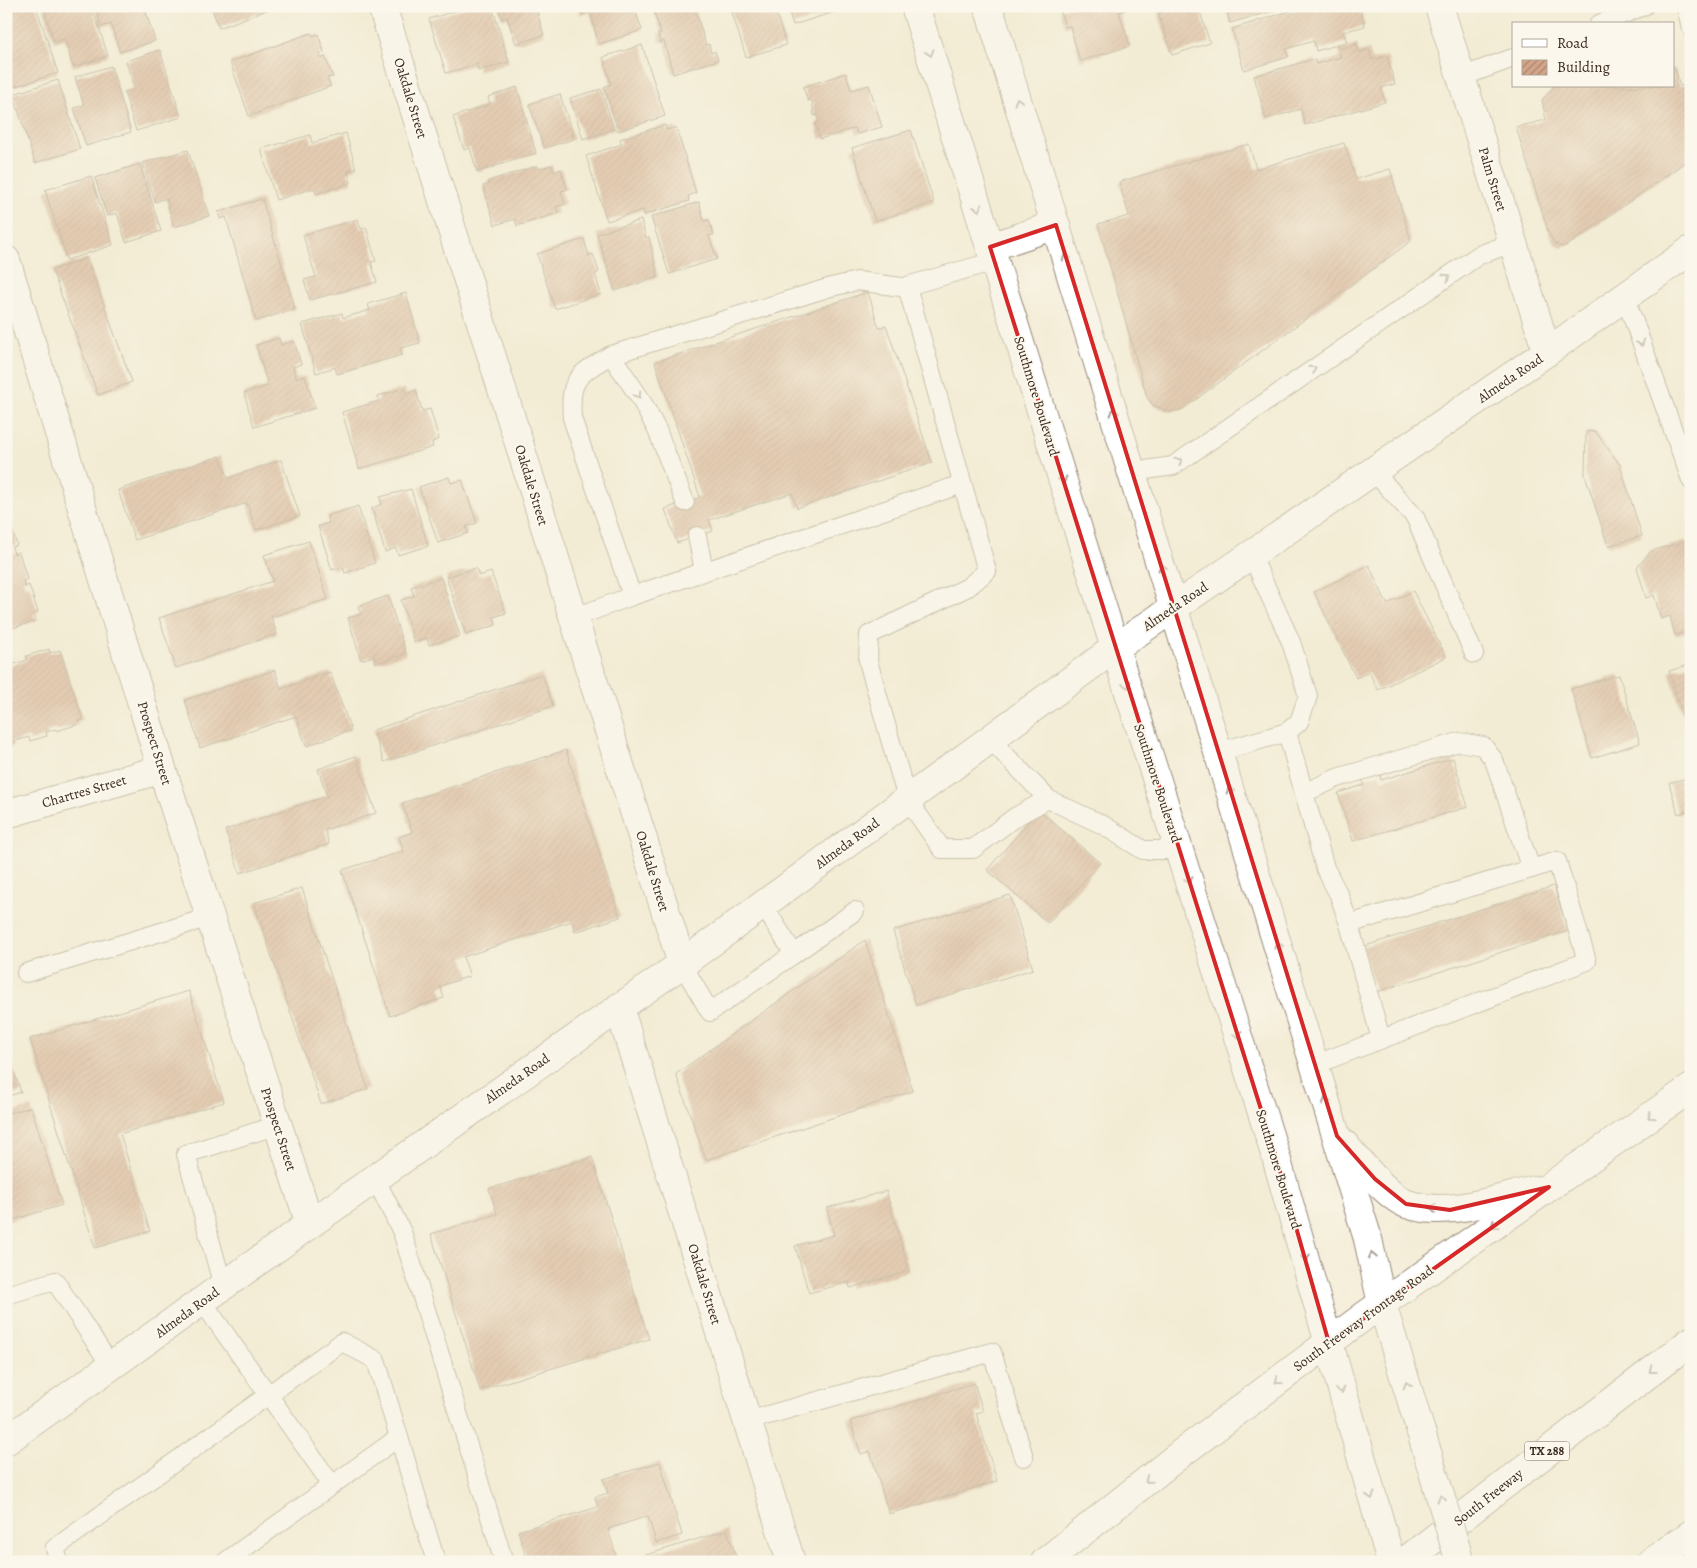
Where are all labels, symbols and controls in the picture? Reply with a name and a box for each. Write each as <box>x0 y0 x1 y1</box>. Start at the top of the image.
legend <box>1512 22 1674 88</box>
text: Road <box>1557 33 1589 53</box>
one-way arrow <box>924 48 934 56</box>
street label: Oakdale Street <box>389 55 432 141</box>
text: Building <box>1557 57 1610 77</box>
one-way arrow <box>1014 98 1024 106</box>
street label: Palm Street <box>1474 145 1511 214</box>
one-way arrow <box>972 203 982 212</box>
one-way arrow <box>1062 253 1072 261</box>
one-way arrow <box>1441 274 1451 283</box>
street label: Southmore Boulevard <box>1009 334 1064 459</box>
one-way arrow <box>1635 338 1645 347</box>
street label: Almeda Road <box>1473 349 1547 408</box>
one-way arrow <box>1307 366 1317 375</box>
one-way arrow <box>632 389 641 399</box>
one-way arrow <box>1110 408 1120 417</box>
street label: Oakdale Street <box>510 442 553 528</box>
one-way arrow <box>1174 458 1183 467</box>
one-way arrow <box>1057 476 1067 484</box>
one-way arrow <box>1158 564 1168 572</box>
street label: Almeda Road <box>1138 577 1212 636</box>
one-way arrow <box>1121 681 1131 689</box>
street label: Prospect Street <box>133 699 176 788</box>
street label: Southmore Boulevard <box>1129 721 1186 846</box>
street label: Chartres Street <box>40 770 129 813</box>
one-way arrow <box>1226 786 1236 795</box>
street label: Almeda Road <box>810 813 884 874</box>
street label: Oakdale Street <box>631 828 674 914</box>
one-way arrow <box>1183 876 1193 884</box>
one-way arrow <box>1273 942 1283 950</box>
one-way arrow <box>1232 1031 1242 1039</box>
street label: Almeda Road <box>480 1049 554 1108</box>
street label: Prospect Street <box>256 1085 301 1174</box>
one-way arrow <box>1321 1097 1331 1105</box>
street label: Southmore Boulevard <box>1251 1107 1306 1232</box>
one-way arrow <box>1647 1110 1657 1119</box>
one-way arrow <box>1429 1203 1437 1213</box>
one-way arrow <box>1491 1219 1500 1228</box>
street label: Oakdale Street <box>683 1241 726 1327</box>
one-way arrow <box>1367 1252 1378 1261</box>
one-way arrow <box>1300 1253 1311 1262</box>
street label: South Freeway Frontage Road <box>1289 1261 1438 1376</box>
street label: Almeda Road <box>150 1282 224 1343</box>
one-way arrow <box>1649 1365 1658 1373</box>
one-way arrow <box>1275 1376 1284 1384</box>
one-way arrow <box>1402 1381 1412 1390</box>
one-way arrow <box>1336 1385 1346 1393</box>
road number: TX 288 <box>1524 1442 1570 1460</box>
street label: South Freeway <box>1450 1464 1528 1531</box>
one-way arrow <box>1145 1474 1154 1482</box>
one-way arrow <box>1366 1491 1376 1500</box>
one-way arrow <box>1436 1495 1446 1503</box>

